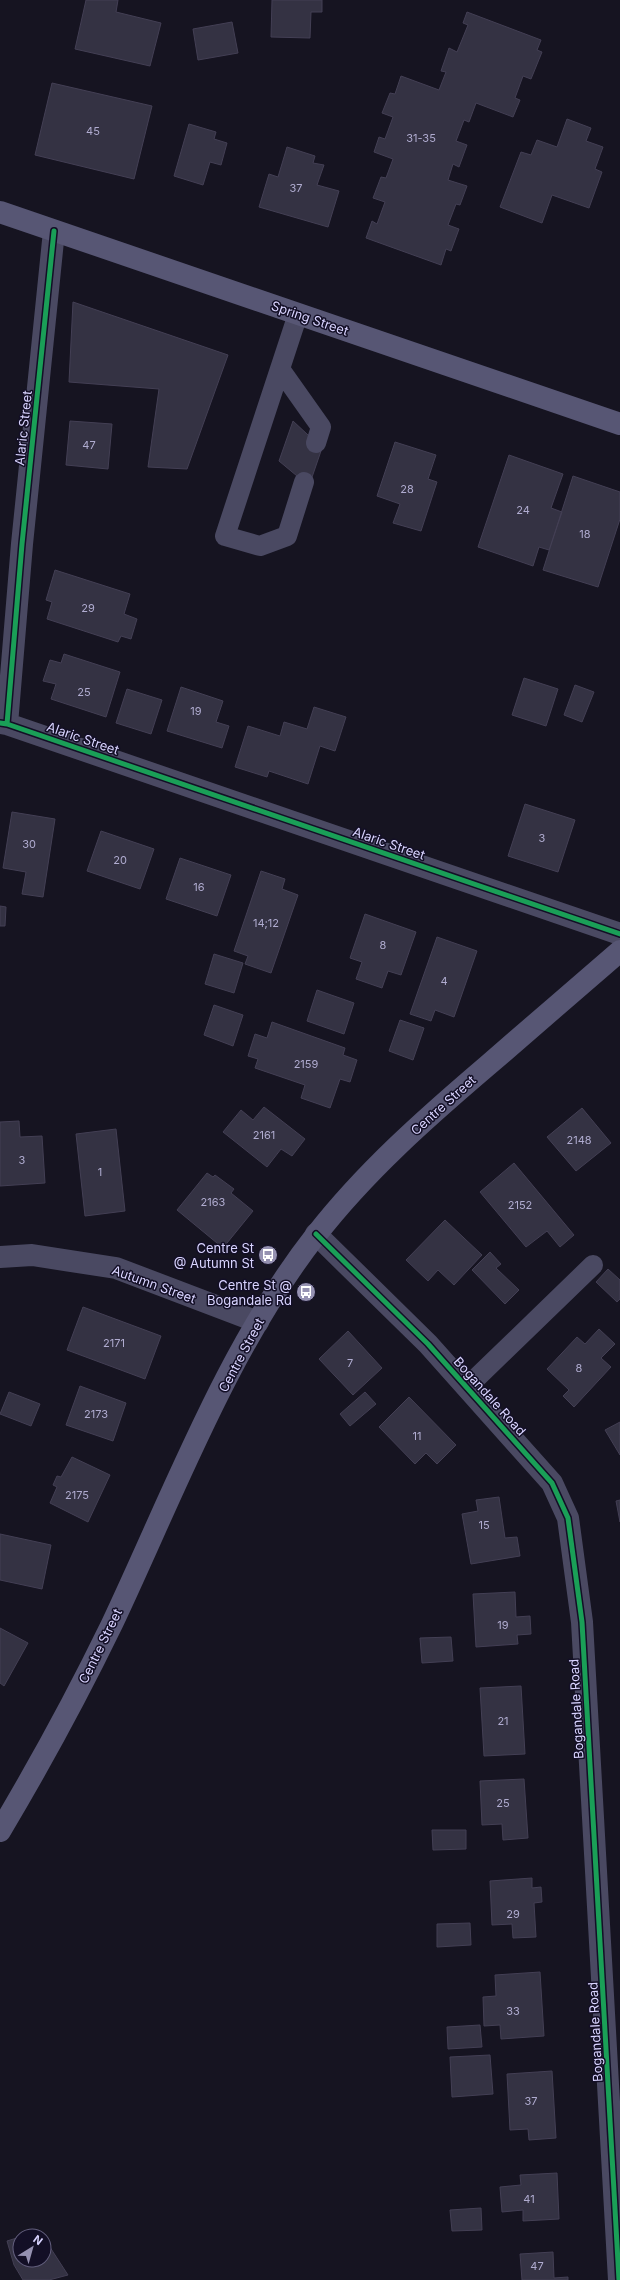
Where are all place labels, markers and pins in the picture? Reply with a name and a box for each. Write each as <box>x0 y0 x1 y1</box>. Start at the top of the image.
place label: Centre St @ Autumn St <box>174 1240 254 1271</box>
bus stop icon: Centre St @ Autumn St <box>257 1244 279 1266</box>
place label: Centre St @ Bogandale Rd <box>207 1277 292 1308</box>
bus stop icon: Centre St @ Bogandale Rd <box>295 1281 317 1303</box>

